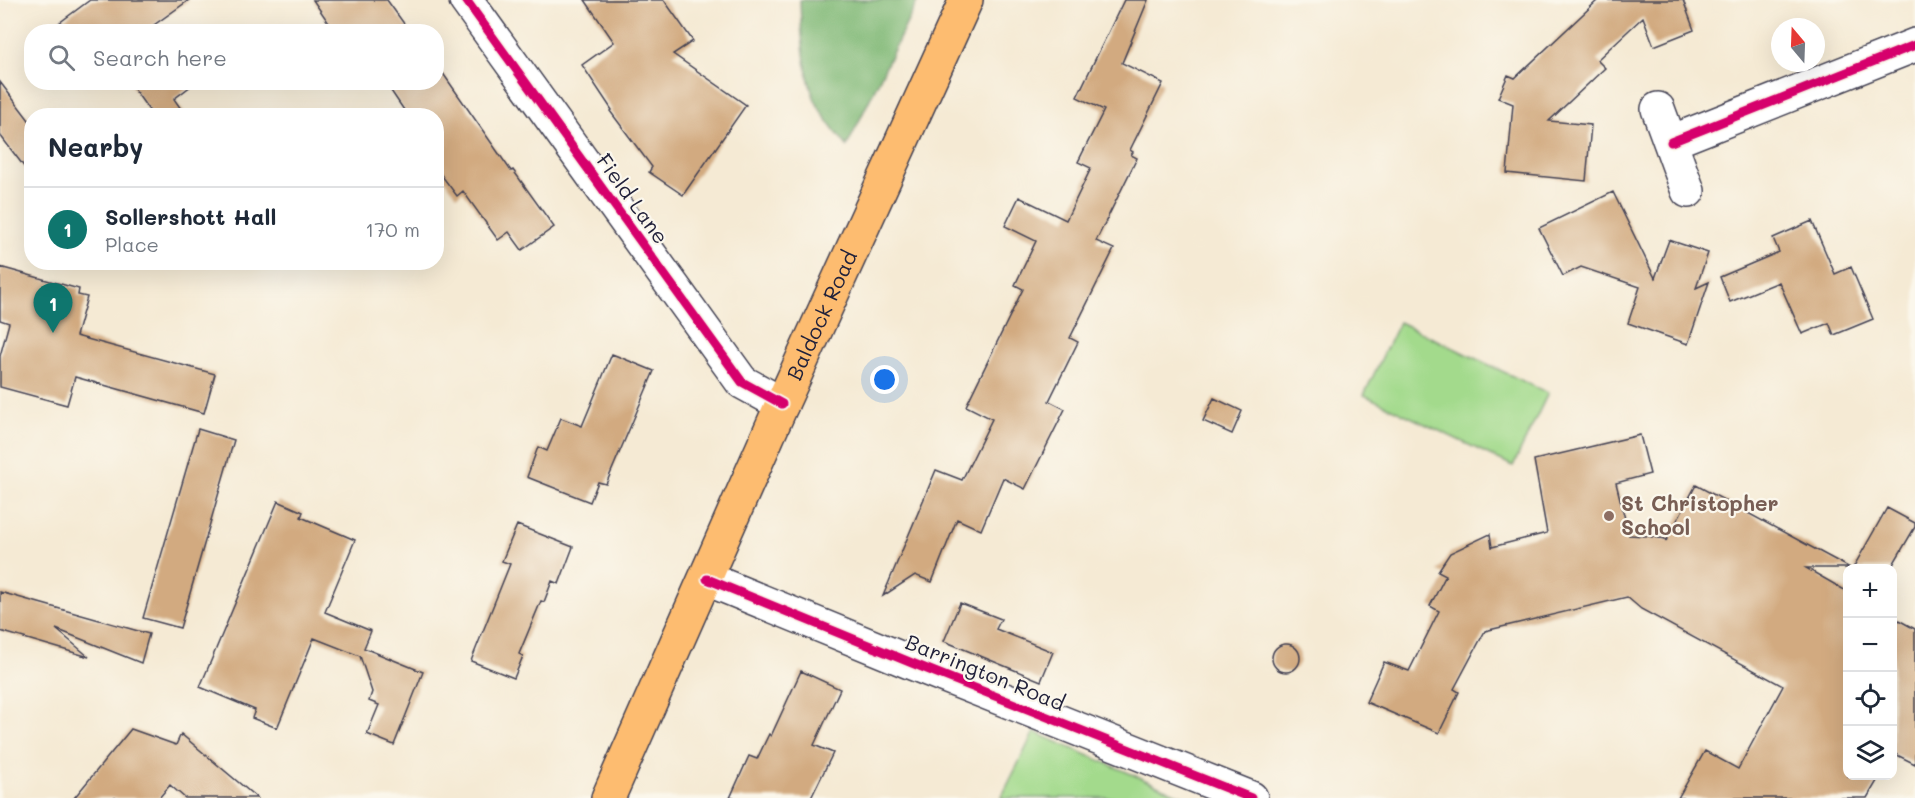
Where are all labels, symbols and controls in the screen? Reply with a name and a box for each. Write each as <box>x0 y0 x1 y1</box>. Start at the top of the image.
north arrow <box>1771 18 1825 72</box>
search box <box>24 24 444 90</box>
icon: search <box>45 41 78 74</box>
text: Search here <box>93 43 227 72</box>
text: Nearby <box>48 130 143 164</box>
street label: Field Lane <box>591 148 675 249</box>
text: Sollershott Hall <box>105 202 276 231</box>
text: 1 <box>63 216 72 242</box>
text: 170 m <box>365 216 420 242</box>
text: Place <box>105 231 159 257</box>
street label: Baldock Road <box>780 246 862 384</box>
pin: 1 <box>34 284 72 333</box>
your location <box>870 365 899 394</box>
place label: St Christopher School <box>1621 489 1778 540</box>
marker: St Christopher School <box>1602 509 1616 523</box>
map controls <box>1843 564 1897 780</box>
button: + <box>1843 564 1897 618</box>
button: − <box>1843 618 1897 672</box>
street label: Barrington Road <box>902 627 1069 716</box>
button: locate <box>1843 672 1897 726</box>
button: layers <box>1843 726 1897 780</box>

